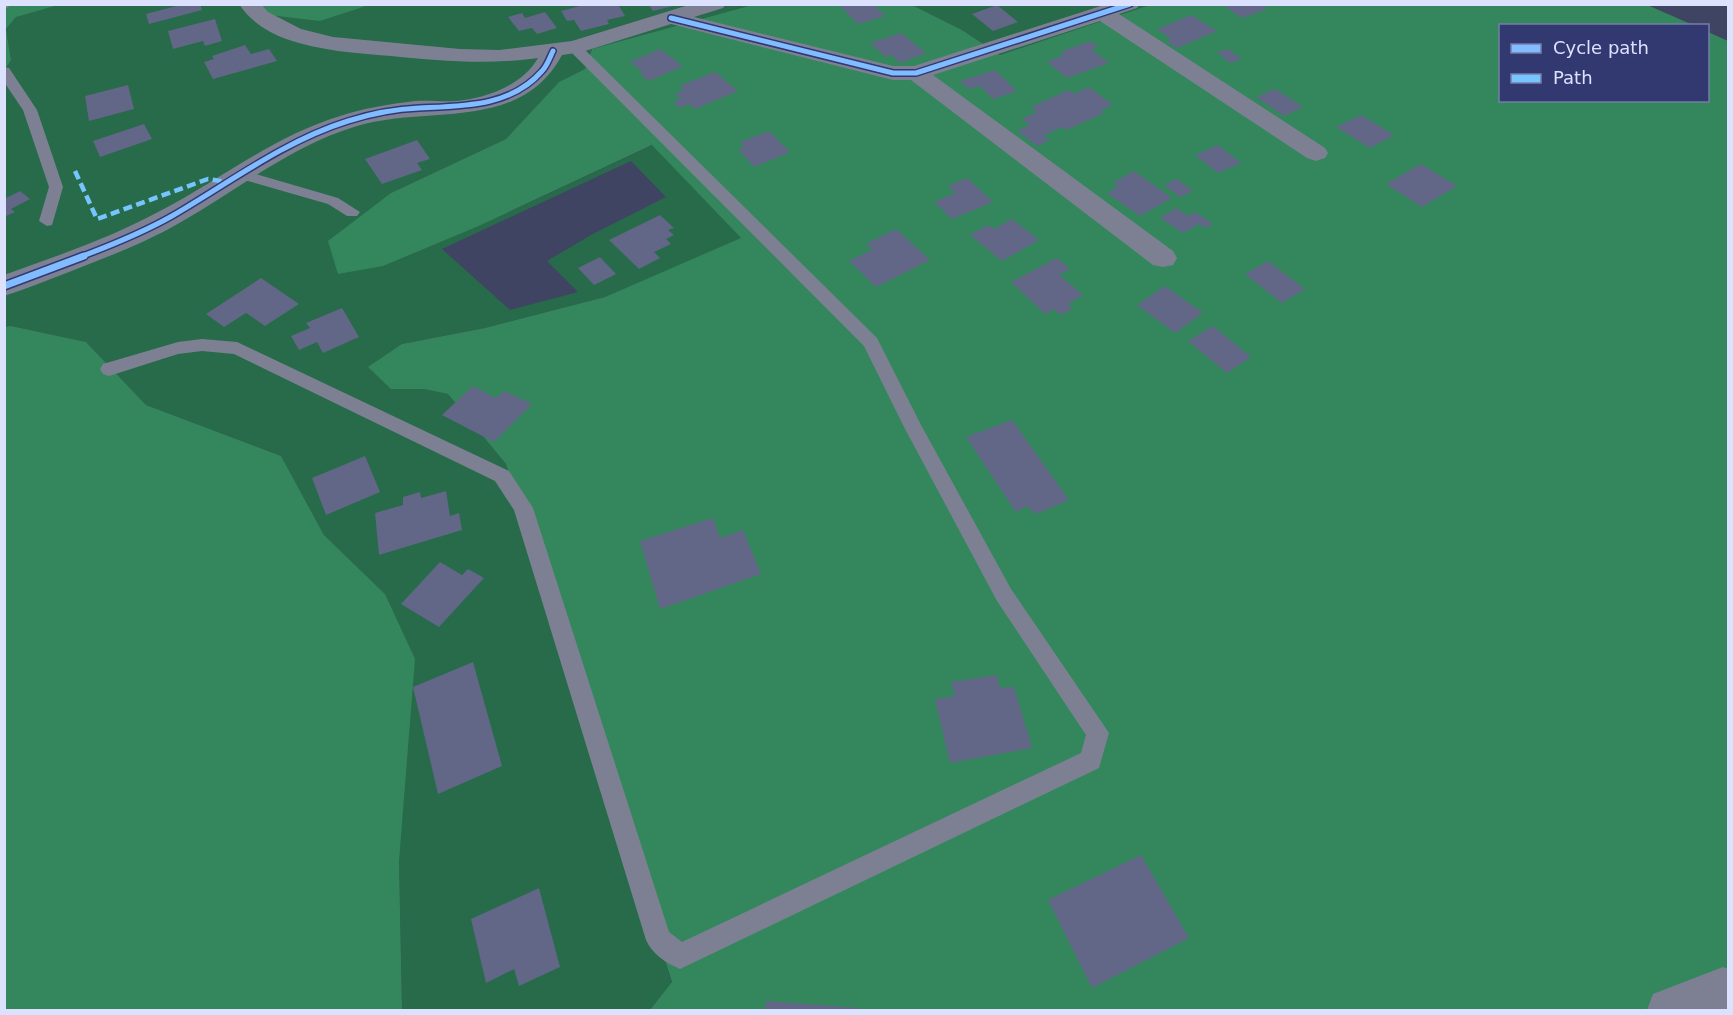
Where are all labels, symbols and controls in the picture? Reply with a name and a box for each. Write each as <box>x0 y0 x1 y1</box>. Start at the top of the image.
legend <box>1499 24 1709 102</box>
text: Cycle path <box>1553 37 1649 58</box>
text: Path <box>1553 67 1593 88</box>

